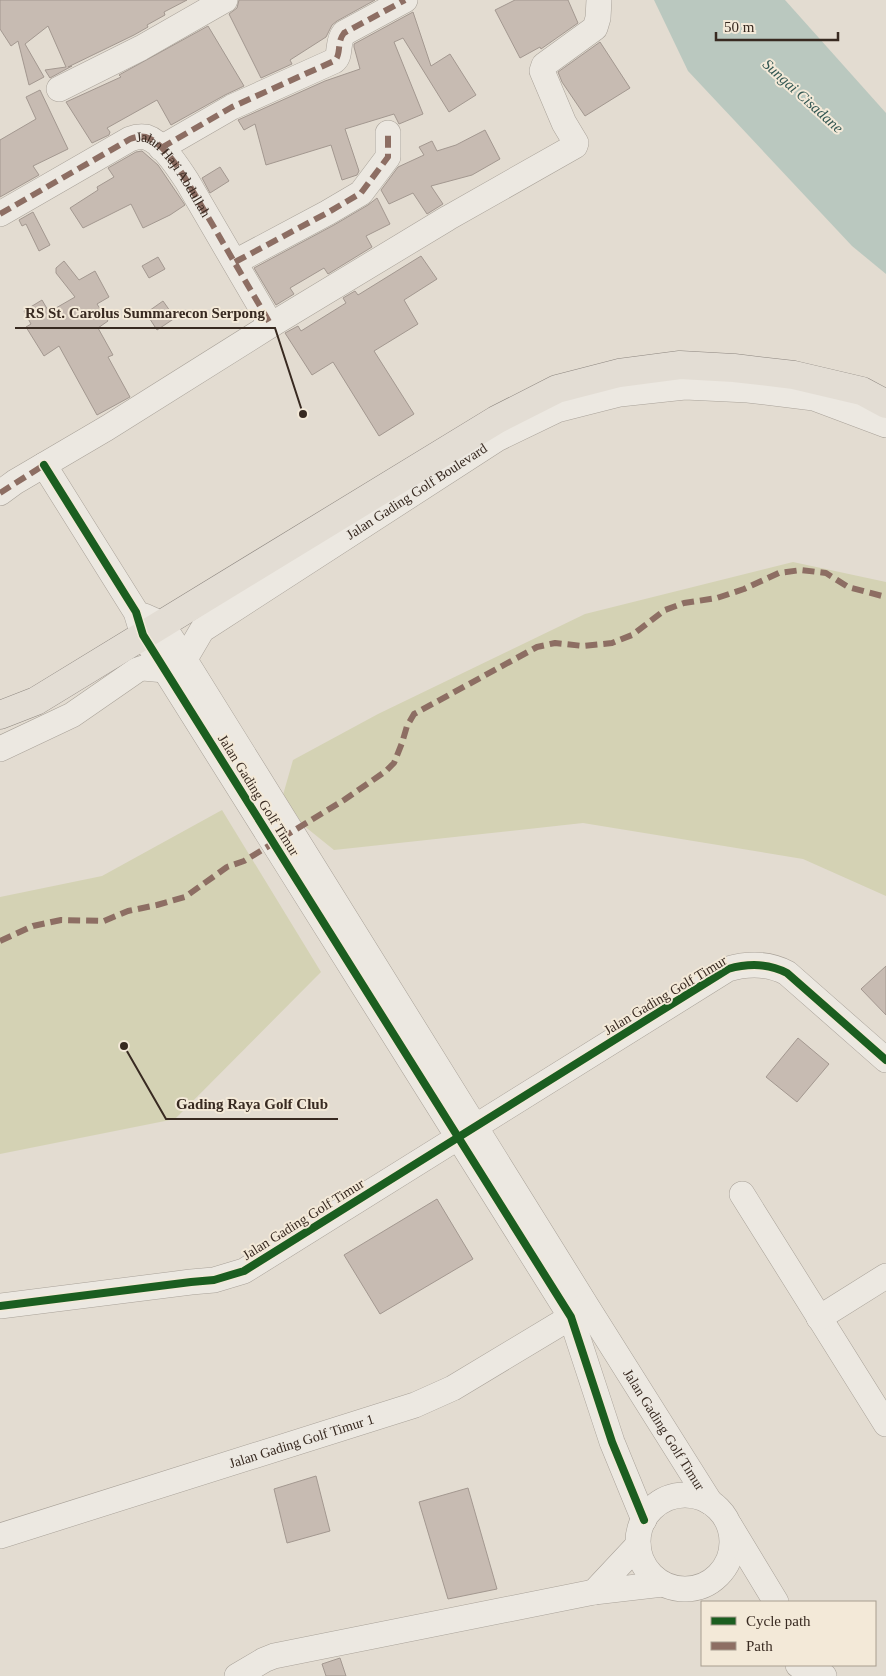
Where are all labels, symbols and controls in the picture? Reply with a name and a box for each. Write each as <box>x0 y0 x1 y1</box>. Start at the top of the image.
scale bar <box>716 10 838 42</box>
text: 50 m <box>724 19 755 35</box>
water label: Sungai Cisadane <box>760 56 847 136</box>
street label: Jalan Haji Abdullah <box>135 129 213 220</box>
callout: RS St. Carolus Summarecon Serpong <box>15 298 275 328</box>
text: RS St. Carolus Summarecon Serpong <box>25 305 265 321</box>
street label: Jalan Gading Golf Boulevard <box>344 441 490 543</box>
street label: Jalan Gading Golf Timur <box>215 732 302 859</box>
street label: Jalan Gading Golf Timur <box>601 953 730 1038</box>
callout: Gading Raya Golf Club <box>166 1089 338 1119</box>
text: Gading Raya Golf Club <box>176 1096 328 1112</box>
street label: Jalan Gading Golf Timur <box>240 1176 367 1263</box>
street label: Jalan Gading Golf Timur <box>620 1366 708 1493</box>
street label: Jalan Gading Golf Timur 1 <box>227 1411 376 1471</box>
legend <box>701 1601 876 1666</box>
text: Cycle path <box>746 1613 811 1629</box>
text: Path <box>746 1638 773 1654</box>

